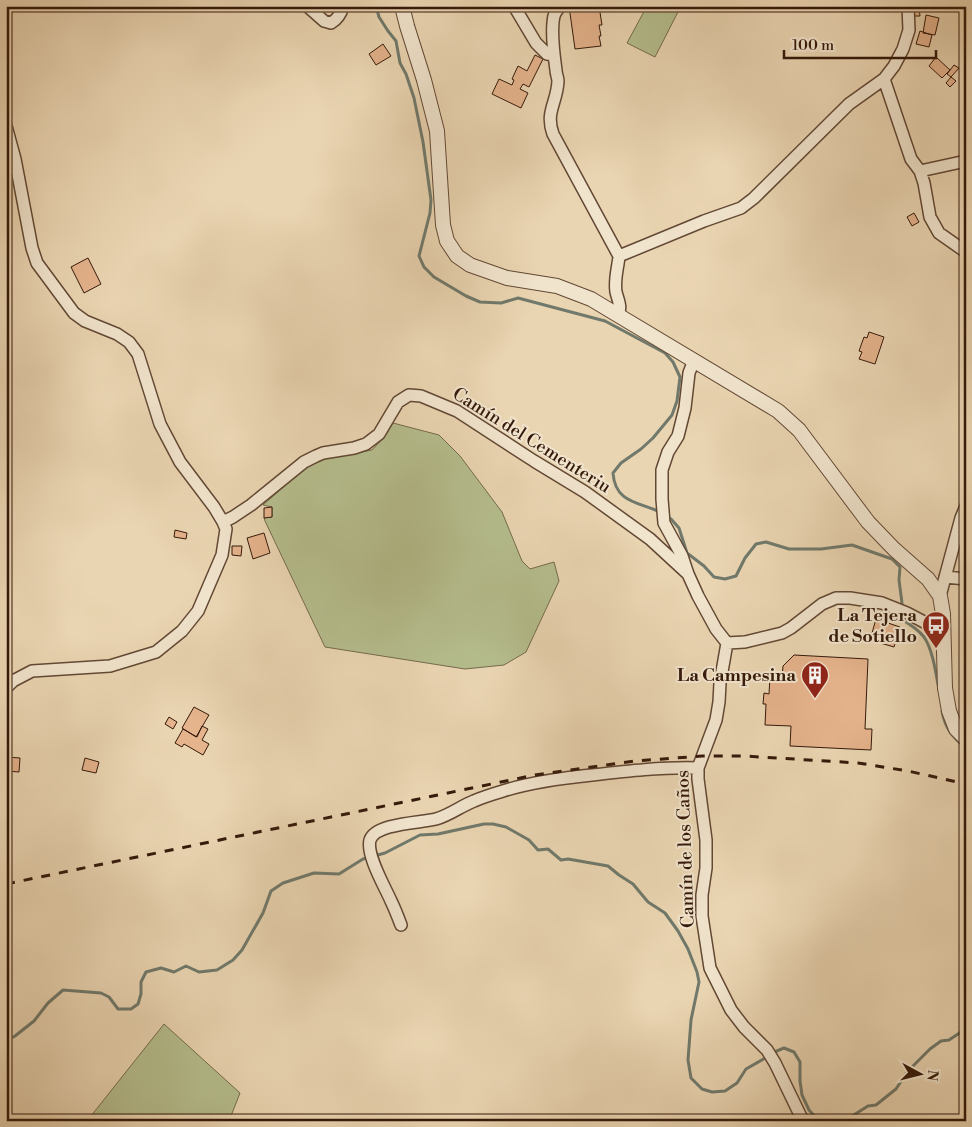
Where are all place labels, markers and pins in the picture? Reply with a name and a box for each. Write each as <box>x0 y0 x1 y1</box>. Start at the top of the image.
place label: La Tejera de Sotiello <box>828 604 917 648</box>
bus stop icon: La Tejera de Sotiello <box>921 610 951 649</box>
building icon: La Campesina <box>800 660 830 699</box>
place label: La Campesina <box>677 664 796 687</box>

